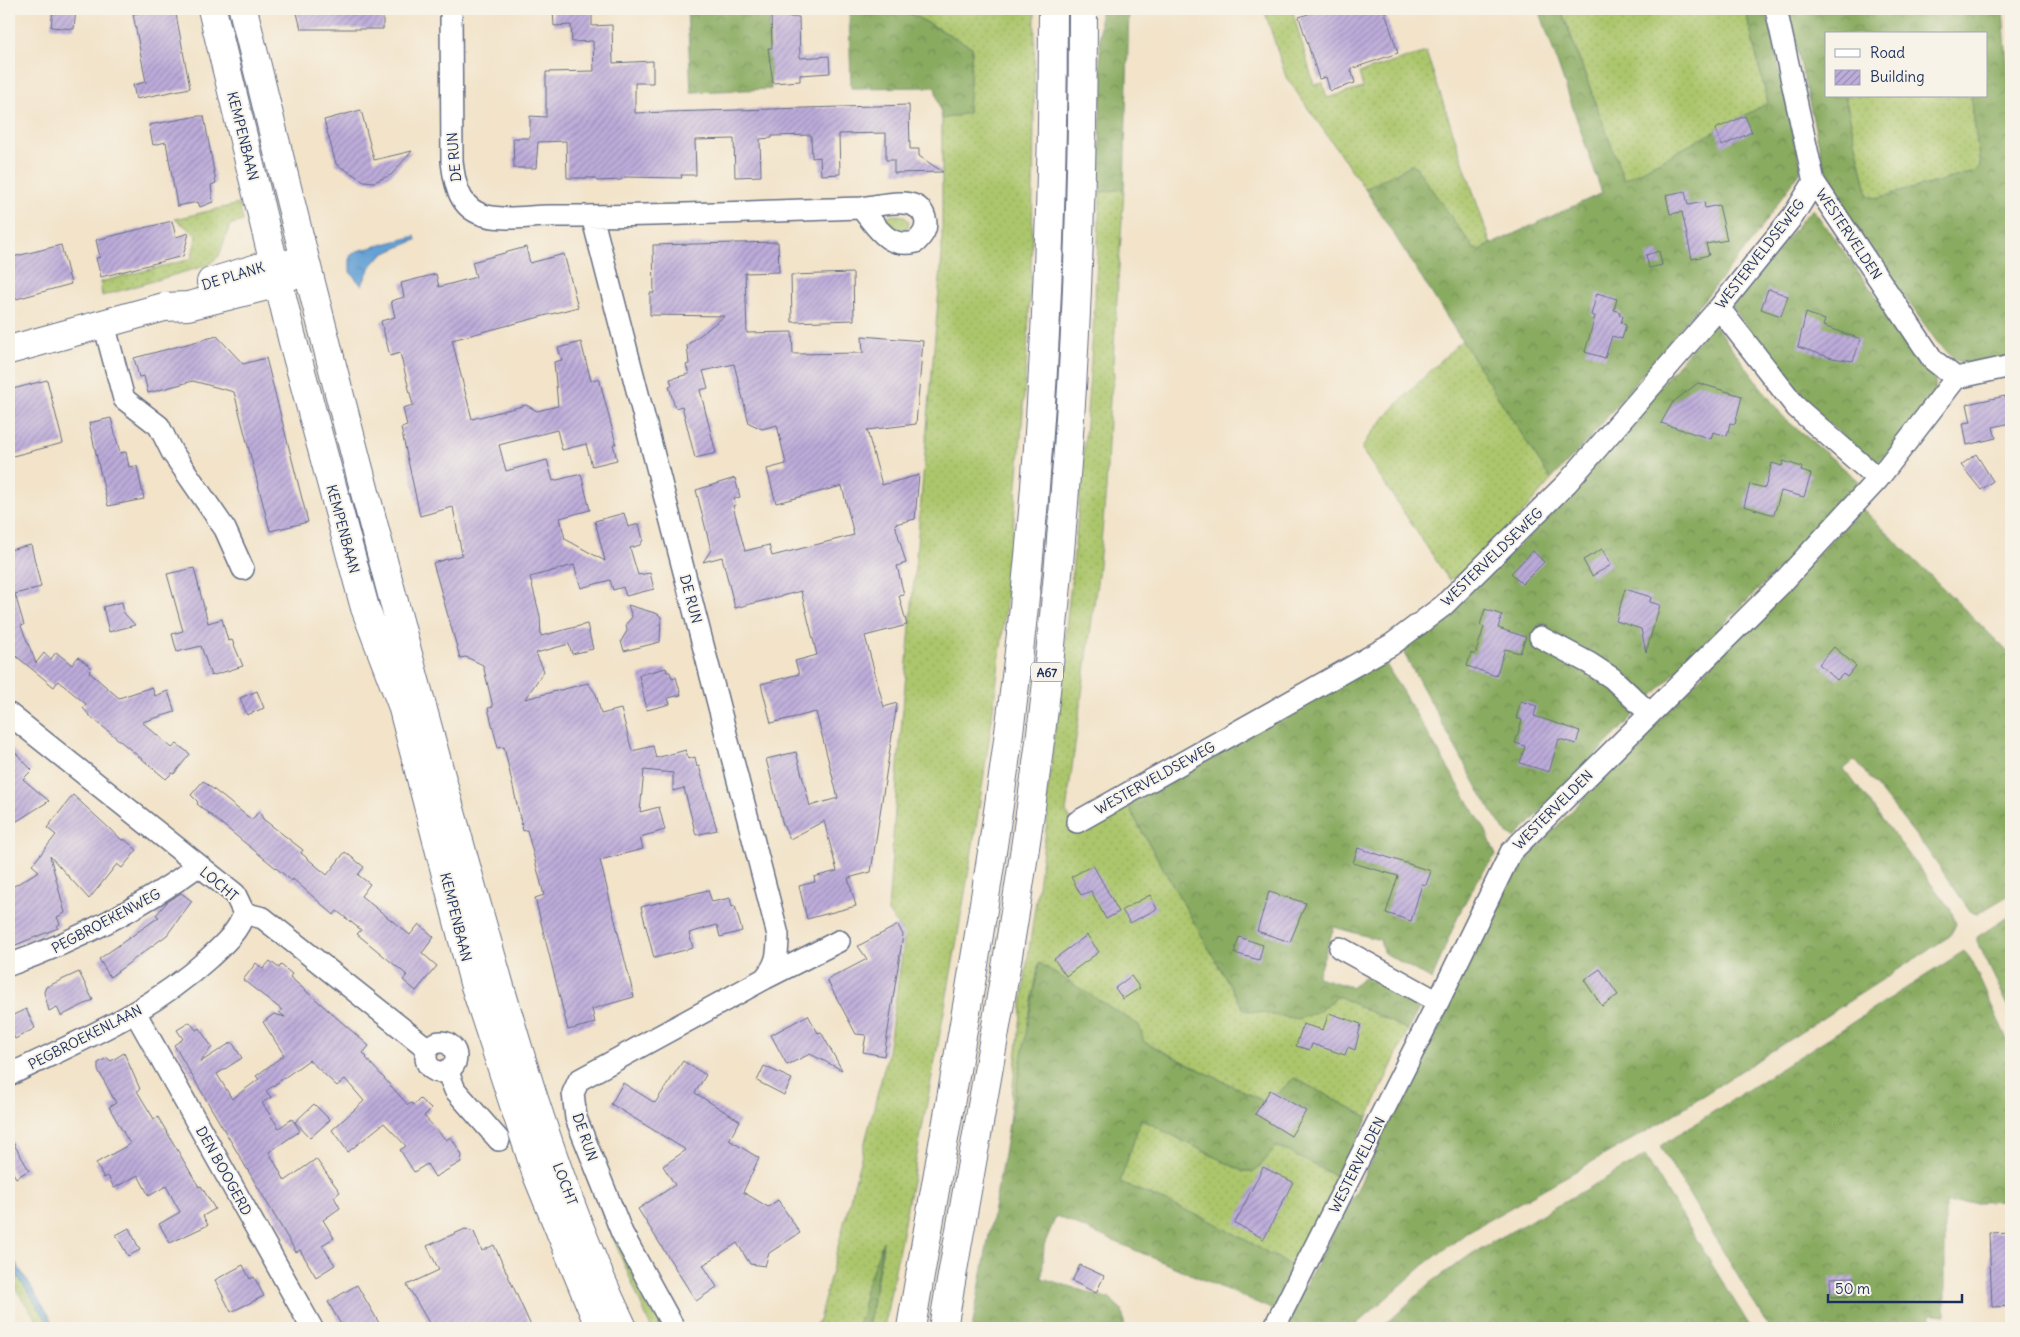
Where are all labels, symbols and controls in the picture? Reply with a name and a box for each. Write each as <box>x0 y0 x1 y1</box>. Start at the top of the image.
legend <box>1825 32 1988 98</box>
text: Road <box>1870 43 1905 62</box>
text: Building <box>1870 67 1925 86</box>
street label: KEMPENBAAN <box>223 90 263 182</box>
street label: DE RUN <box>443 131 465 183</box>
street label: WESTERVELDEN <box>1812 185 1886 283</box>
street label: WESTERVELDSEWEG <box>1712 195 1808 313</box>
street label: DE PLANK <box>199 258 267 294</box>
street label: KEMPENBAAN <box>322 483 364 575</box>
street label: WESTERVELDSEWEG <box>1437 504 1547 610</box>
street label: DE RUN <box>676 573 706 625</box>
road number: A67 <box>1031 662 1063 682</box>
street label: WESTERVELDSEWEG <box>1092 738 1218 818</box>
street label: WESTERVELDEN <box>1509 766 1597 854</box>
street label: LOCHT <box>196 863 242 905</box>
street label: KEMPENBAAN <box>436 871 476 963</box>
street label: PEGBROEKENWEG <box>48 885 164 957</box>
street label: PEGBROEKENLAAN <box>25 1001 145 1073</box>
street label: DE RUN <box>568 1111 602 1163</box>
street label: WESTERVELDEN <box>1325 1114 1389 1216</box>
street label: DEN BOOGERD <box>192 1123 256 1219</box>
street label: LOCHT <box>549 1160 581 1208</box>
scale bar <box>1828 1272 1961 1304</box>
text: 50 m <box>1835 1279 1870 1298</box>

